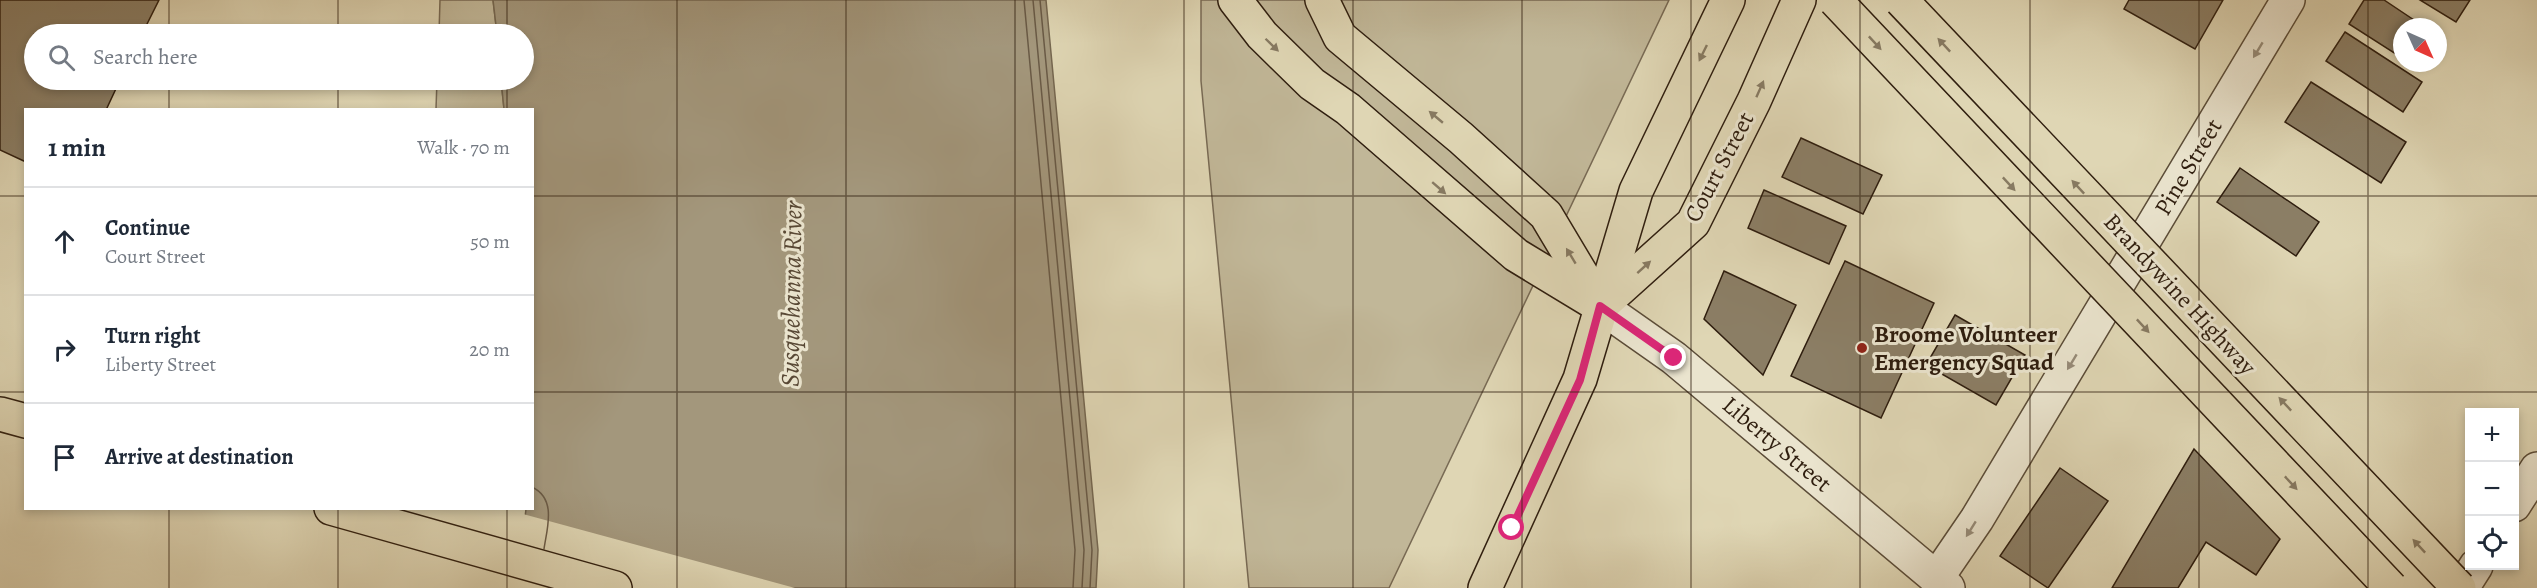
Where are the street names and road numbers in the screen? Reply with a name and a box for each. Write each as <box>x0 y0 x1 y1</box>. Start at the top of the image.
street label: Court Street <box>1677 106 1761 228</box>
street label: Pine Street <box>2147 113 2229 221</box>
street label: Brandywine Highway <box>2097 206 2264 382</box>
street label: Liberty Street <box>1716 389 1838 499</box>

